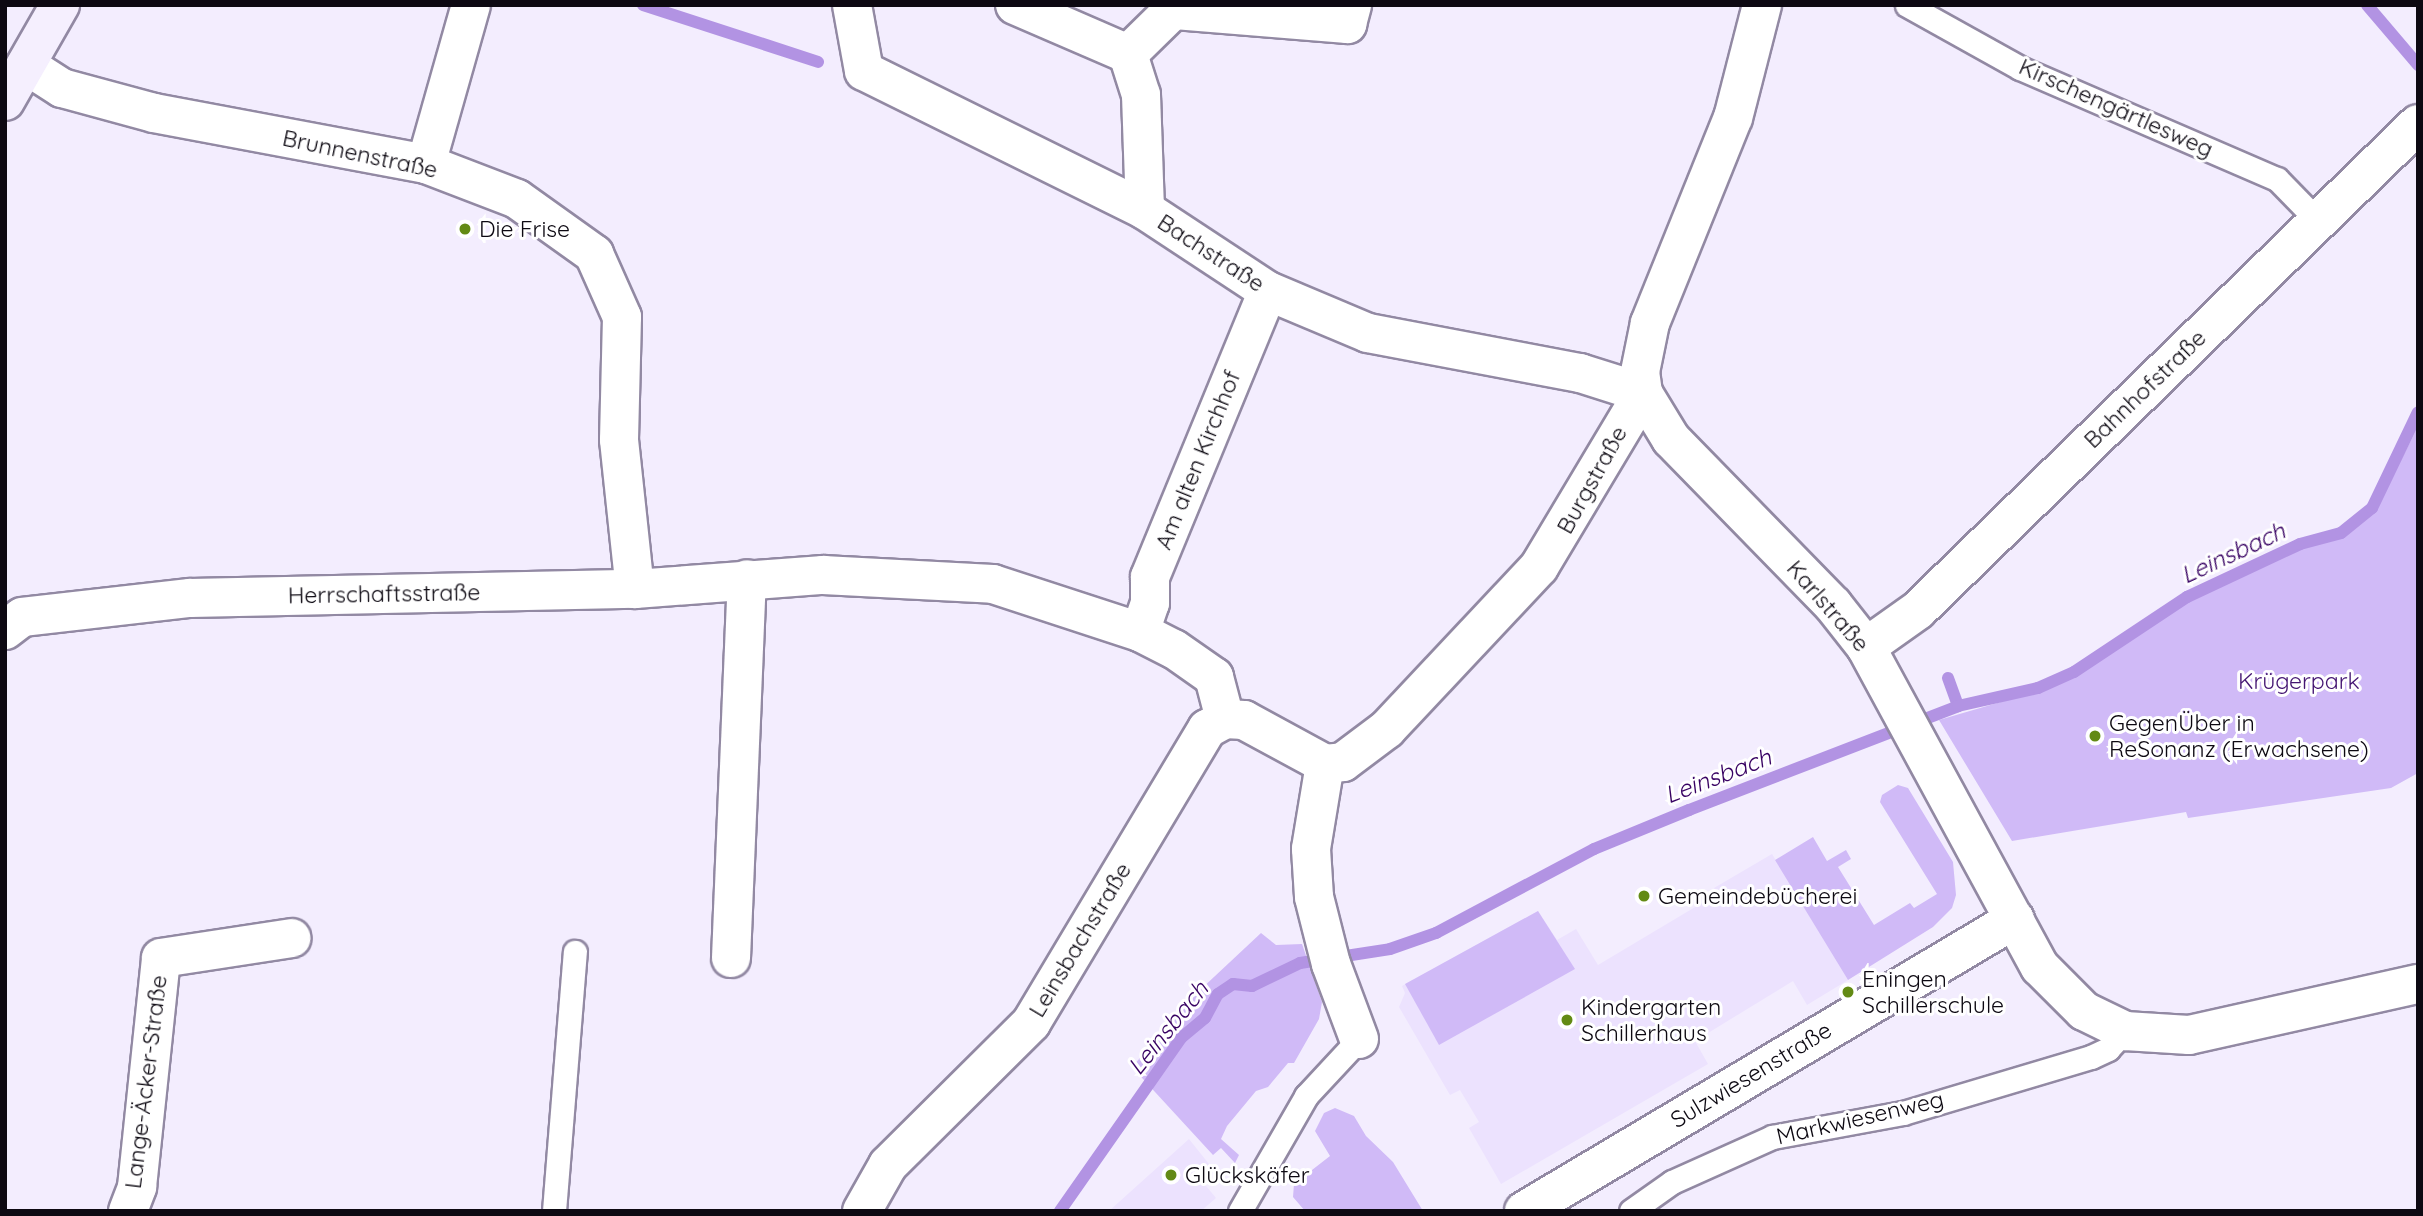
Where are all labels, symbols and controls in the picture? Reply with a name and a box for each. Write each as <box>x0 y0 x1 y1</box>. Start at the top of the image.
street label: Kirschengärtlesweg <box>2015 53 2217 163</box>
street label: Brunnenstraße <box>280 124 440 184</box>
street label: Bachstraße <box>1152 208 1270 298</box>
place label: Die Frise <box>479 215 570 243</box>
marker: Die Frise <box>457 221 473 237</box>
street label: Bahnhofstraße <box>2078 324 2212 454</box>
street label: Am alten Kirchhof <box>1150 366 1246 554</box>
street label: Burgstraße <box>1551 421 1633 539</box>
water label: Leinsbach <box>2176 516 2290 590</box>
street label: Karlstraße <box>1781 555 1875 657</box>
street label: Herrschaftsstraße <box>288 579 480 609</box>
park label: Krügerpark <box>2238 667 2360 695</box>
place label: GegenÜber in ReSonanz (Erwachsene) <box>2109 709 2369 763</box>
marker: GegenÜber in ReSonanz (Erwachsene) <box>2087 728 2103 744</box>
water label: Leinsbach <box>1661 743 1775 809</box>
street label: Leinsbachstraße <box>1023 858 1137 1022</box>
place label: Gemeindebücherei <box>1658 882 1857 910</box>
marker: Gemeindebücherei <box>1636 888 1652 904</box>
place label: Eningen Schillerschule <box>1862 965 2004 1019</box>
street label: Lange-Äcker-Straße <box>119 974 173 1190</box>
water label: Leinsbach <box>1122 976 1214 1080</box>
marker: Eningen Schillerschule <box>1840 984 1856 1000</box>
place label: Kindergarten Schillerhaus <box>1581 993 1721 1047</box>
marker: Kindergarten Schillerhaus <box>1559 1012 1575 1028</box>
street label: Sulzwiesenstraße <box>1666 1016 1836 1134</box>
street label: Markwiesenweg <box>1774 1085 1946 1151</box>
place label: Glückskäfer <box>1185 1161 1310 1189</box>
marker: Glückskäfer <box>1163 1167 1179 1183</box>

